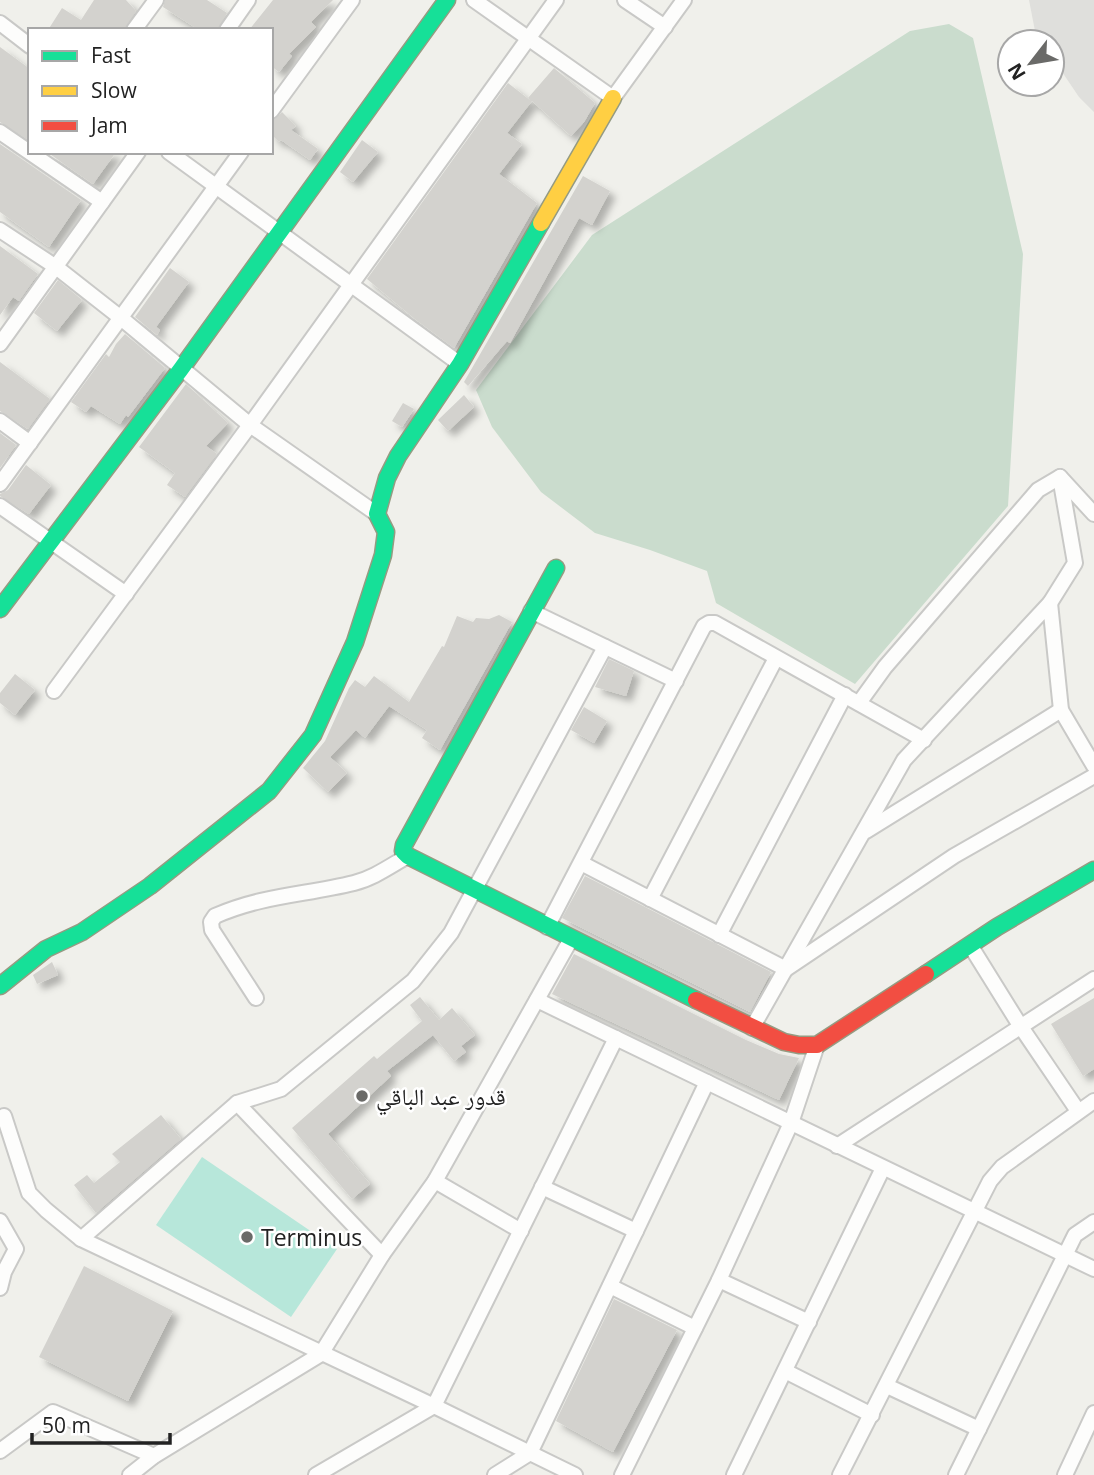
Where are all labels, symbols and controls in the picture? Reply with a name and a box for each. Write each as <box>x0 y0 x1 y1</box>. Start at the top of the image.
legend <box>28 28 273 154</box>
north arrow <box>996 28 1066 98</box>
text: Fast <box>91 41 131 69</box>
text: N <box>1001 58 1032 85</box>
text: Slow <box>91 76 137 104</box>
text: Jam <box>89 111 128 139</box>
place label: قدور عبد الباقي <box>376 1080 506 1116</box>
marker: قدور عبد الباقي <box>354 1088 370 1104</box>
place label: Terminus <box>261 1221 362 1253</box>
marker: Terminus <box>239 1229 255 1245</box>
scale bar <box>32 1402 170 1446</box>
text: 50 m <box>42 1411 91 1439</box>

